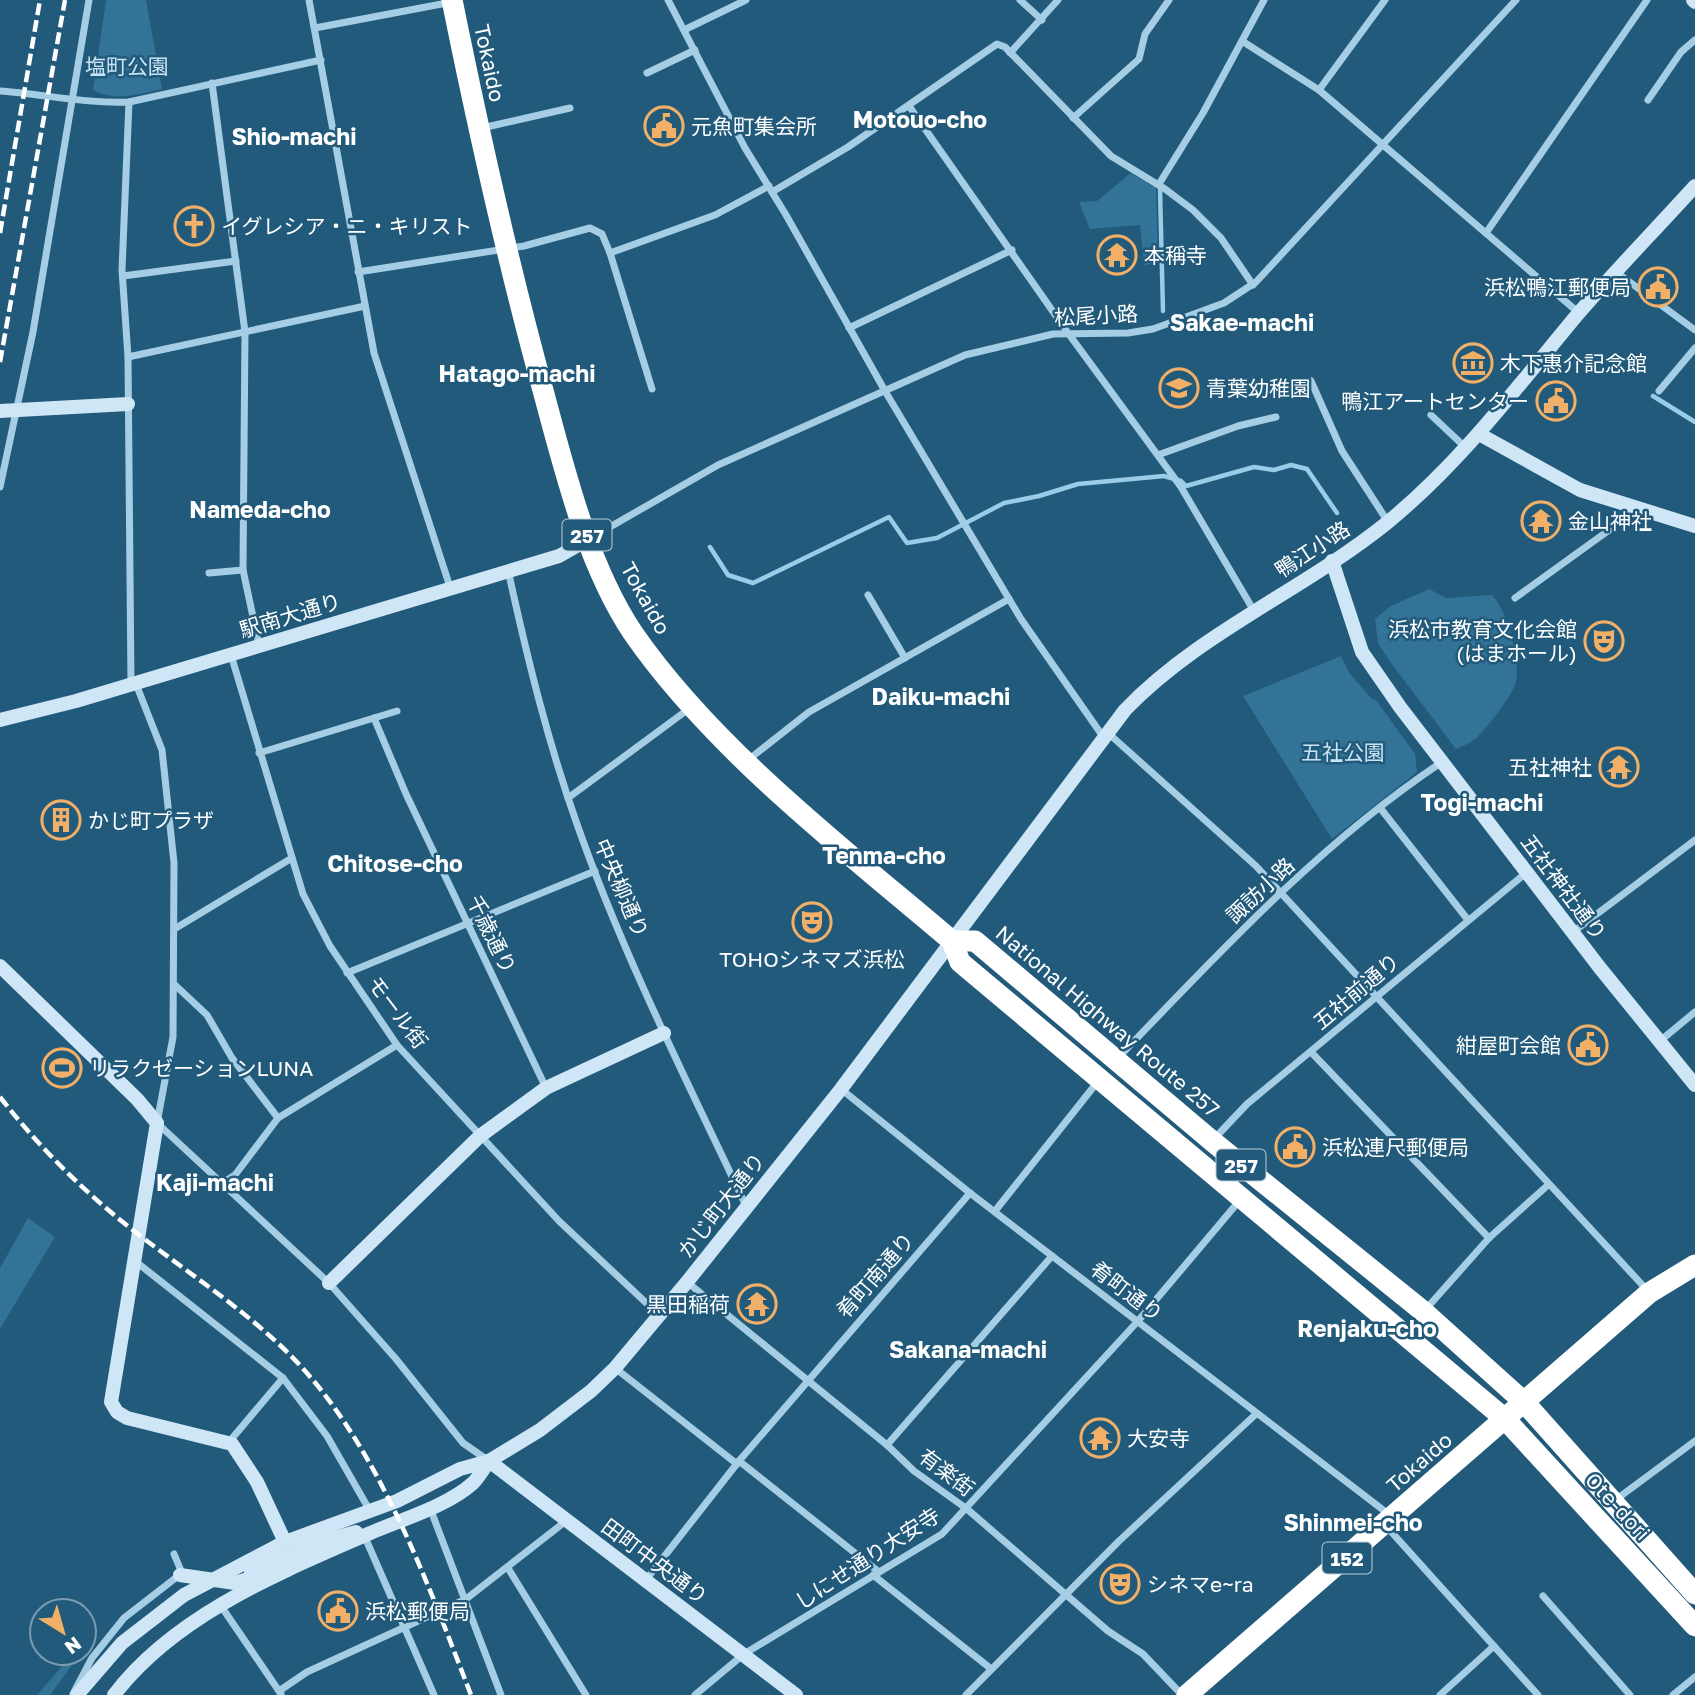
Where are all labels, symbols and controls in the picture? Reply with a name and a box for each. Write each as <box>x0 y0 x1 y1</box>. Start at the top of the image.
street label: Tokaido <box>469 22 511 104</box>
park label: 塩町公園 <box>85 53 169 79</box>
public building icon: 元魚町集会所 <box>643 105 685 147</box>
district label: Motouo-cho <box>853 105 987 133</box>
place label: 元魚町集会所 <box>691 113 817 139</box>
district label: Shio-machi <box>231 122 357 150</box>
church icon: イグレシア・ニ・キリスト <box>173 205 215 247</box>
place label: イグレシア・ニ・キリスト <box>221 213 473 239</box>
temple icon: 本稱寺 <box>1096 234 1138 276</box>
place label: 本稱寺 <box>1144 242 1207 268</box>
public building icon: 浜松鴨江郵便局 <box>1637 266 1679 308</box>
place label: 浜松鴨江郵便局 <box>1484 274 1631 300</box>
street label: 松尾小路 <box>1053 300 1139 330</box>
district label: Sakae-machi <box>1170 308 1314 336</box>
museum icon: 木下惠介記念館 <box>1452 342 1494 384</box>
place label: 木下惠介記念館 <box>1500 350 1647 376</box>
district label: Hatago-machi <box>439 359 595 387</box>
school or university icon: 青葉幼稚園 <box>1158 367 1200 409</box>
place label: 青葉幼稚園 <box>1206 375 1311 401</box>
public building icon: 鴨江アートセンター <box>1535 380 1577 422</box>
place label: 鴨江アートセンター <box>1341 388 1529 414</box>
district label: Nameda-cho <box>189 495 331 523</box>
temple icon: 金山神社 <box>1520 500 1562 542</box>
place label: 金山神社 <box>1568 508 1652 534</box>
street label: 鴨江小路 <box>1270 515 1354 583</box>
road number: 257 <box>562 520 612 550</box>
street label: Tokaido <box>616 557 676 639</box>
street label: 駅南大通り <box>236 587 344 643</box>
place label: 浜松市教育文化会館 (はまホール) <box>1388 616 1577 666</box>
theatre icon: 浜松市教育文化会館 (はまホール) <box>1583 620 1625 662</box>
district label: Daiku-machi <box>872 682 1010 710</box>
park label: 五社公園 <box>1301 739 1385 765</box>
temple icon: 五社神社 <box>1598 746 1640 788</box>
place label: 五社神社 <box>1508 754 1592 780</box>
district label: Togi-machi <box>1421 788 1544 816</box>
building icon: かじ町プラザ <box>40 799 82 841</box>
place label: かじ町プラザ <box>88 807 214 833</box>
street label: 五社神社通り <box>1516 829 1612 945</box>
street label: 中央柳通り <box>590 835 654 941</box>
district label: Tenma-cho <box>822 841 946 869</box>
district label: Chitose-cho <box>327 849 463 877</box>
street label: 諏訪小路 <box>1220 852 1300 928</box>
street label: 千歳通り <box>462 891 522 977</box>
theatre icon: TOHOシネマズ浜松 <box>791 901 833 943</box>
street label: National Highway Route 257 <box>991 920 1225 1122</box>
place label: TOHOシネマズ浜松 <box>719 946 905 972</box>
street label: 五社前通り <box>1307 947 1405 1035</box>
street label: モール街 <box>362 971 434 1053</box>
public building icon: 紺屋町会館 <box>1567 1024 1609 1066</box>
place label: 紺屋町会館 <box>1456 1032 1561 1058</box>
sports icon: リラクゼーションLUNA <box>41 1047 83 1089</box>
place label: リラクゼーションLUNA <box>89 1055 313 1081</box>
public building icon: 浜松連尺郵便局 <box>1274 1126 1316 1168</box>
place label: 浜松連尺郵便局 <box>1322 1134 1469 1160</box>
street label: かじ町大通り <box>672 1147 770 1263</box>
road number: 257 <box>1216 1149 1266 1180</box>
district label: Kaji-machi <box>156 1168 274 1196</box>
street label: 肴町南通り <box>831 1227 919 1323</box>
street label: 肴町通り <box>1086 1255 1168 1327</box>
temple icon: 黒田稲荷 <box>736 1283 778 1325</box>
place label: 黒田稲荷 <box>646 1291 730 1317</box>
district label: Renjaku-cho <box>1297 1314 1437 1342</box>
district label: Sakana-machi <box>889 1335 1047 1363</box>
temple icon: 大安寺 <box>1079 1417 1121 1459</box>
place label: 大安寺 <box>1127 1425 1190 1451</box>
street label: Tokaido <box>1381 1426 1457 1498</box>
street label: 有楽街 <box>914 1443 980 1501</box>
street label: Ote-dori <box>1580 1467 1656 1545</box>
street label: しにせ通り大安寺 <box>789 1501 945 1615</box>
district label: Shinmei-cho <box>1283 1508 1423 1536</box>
street label: 田町中央通り <box>597 1513 713 1609</box>
road number: 152 <box>1322 1542 1372 1574</box>
theatre icon: シネマe~ra <box>1099 1563 1141 1605</box>
place label: シネマe~ra <box>1147 1571 1254 1597</box>
public building icon: 浜松郵便局 <box>317 1590 359 1632</box>
north arrow <box>28 1597 98 1667</box>
place label: 浜松郵便局 <box>365 1598 470 1624</box>
text: N <box>61 1632 86 1660</box>

